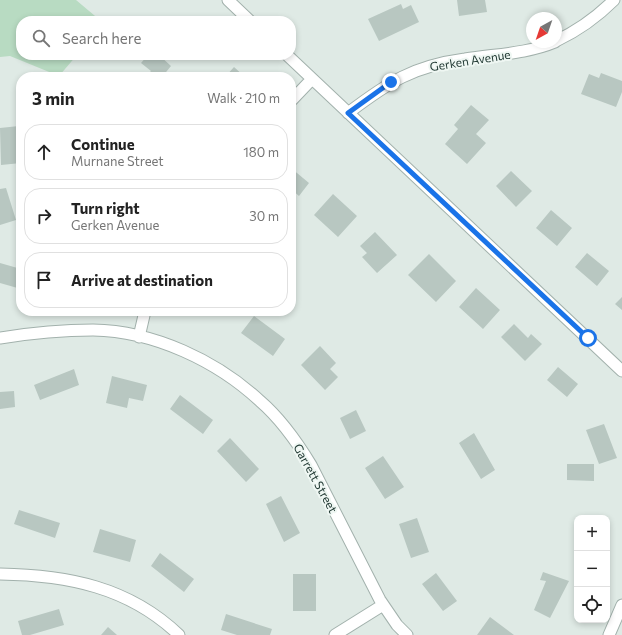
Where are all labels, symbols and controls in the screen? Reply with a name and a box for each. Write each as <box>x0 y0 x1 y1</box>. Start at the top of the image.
north arrow <box>526 12 562 48</box>
search box <box>16 16 296 60</box>
icon: search <box>30 27 52 49</box>
text: Search here <box>62 29 141 47</box>
street label: Gerken Avenue <box>429 47 511 73</box>
route end <box>382 73 400 91</box>
text: 3 min <box>32 88 75 109</box>
text: Walk · 210 m <box>207 90 280 106</box>
text: Continue <box>71 135 135 153</box>
icon: ahead <box>33 141 55 163</box>
text: 180 m <box>243 144 279 160</box>
text: Murnane Street <box>71 153 164 169</box>
text: Turn right <box>71 199 140 217</box>
icon: right <box>33 205 55 227</box>
text: 30 m <box>249 208 279 224</box>
text: Gerken Avenue <box>71 217 159 233</box>
icon: arrive <box>33 269 55 291</box>
text: Arrive at destination <box>71 271 213 289</box>
route start <box>579 329 597 347</box>
street label: Garrett Street <box>291 441 341 515</box>
map controls <box>574 515 610 623</box>
button: + <box>574 515 610 551</box>
button: − <box>574 551 610 587</box>
button: locate <box>574 587 610 623</box>

